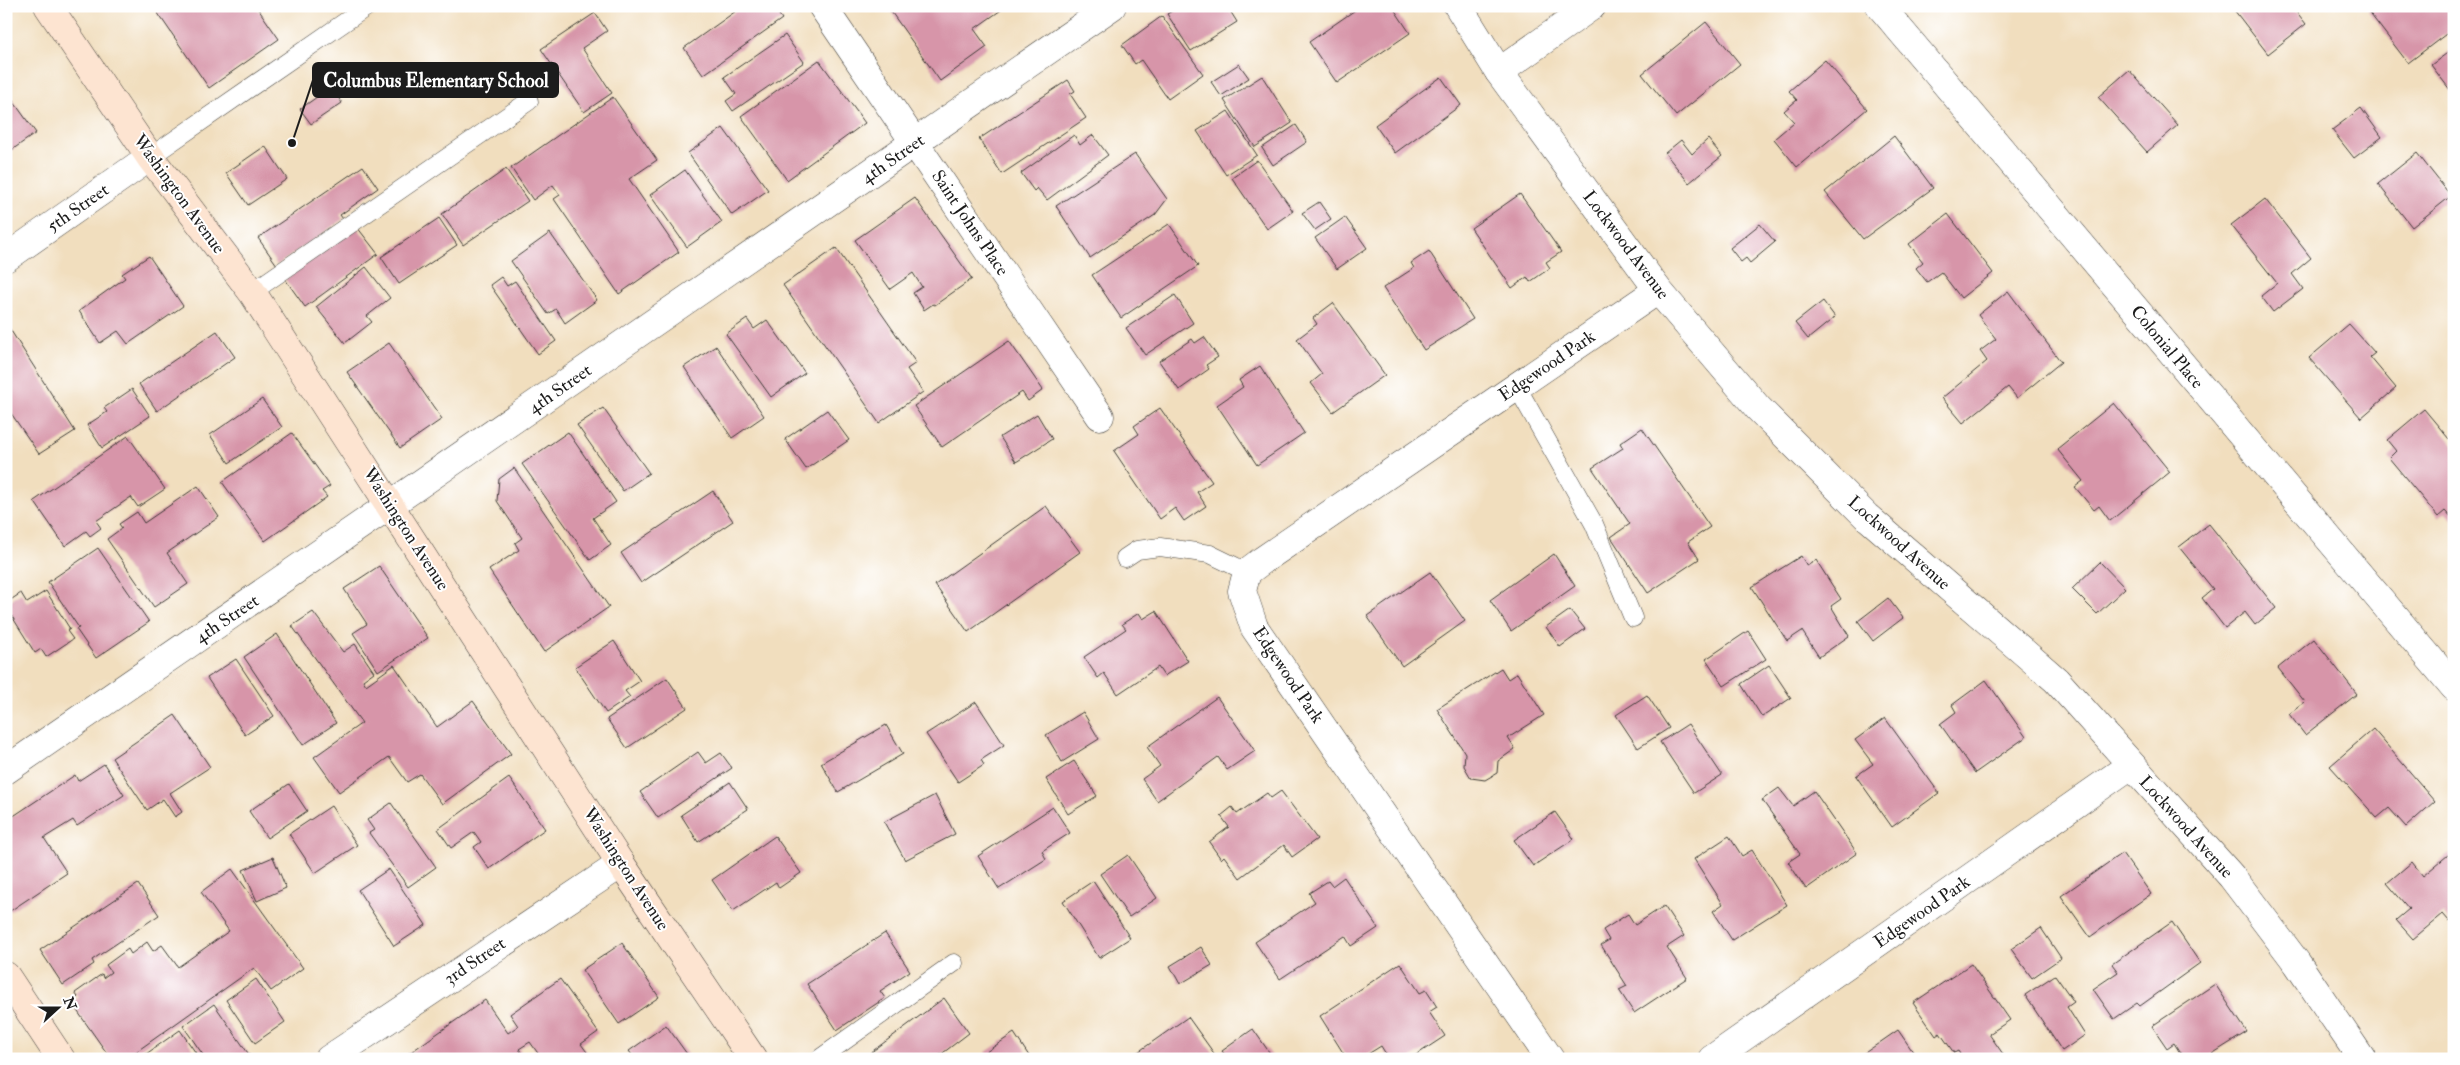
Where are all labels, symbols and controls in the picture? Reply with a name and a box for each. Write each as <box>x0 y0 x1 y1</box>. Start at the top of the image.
callout: Columbus Elementary School <box>313 63 558 97</box>
text: Columbus Elementary School <box>323 69 549 94</box>
street label: Washington Avenue <box>127 129 230 259</box>
street label: 4th Street <box>857 129 929 189</box>
street label: Saint Johns Place <box>926 166 1014 281</box>
street label: 5th Street <box>43 178 114 238</box>
street label: Lockwood Avenue <box>1578 186 1675 304</box>
street label: Colonial Place <box>2125 300 2209 394</box>
street label: Edgewood Park <box>1494 325 1600 407</box>
street label: 4th Street <box>524 359 596 419</box>
street label: Washington Avenue <box>357 462 455 595</box>
street label: Lockwood Avenue <box>1843 491 1956 596</box>
street label: 4th Street <box>191 589 263 649</box>
street label: Edgewood Park <box>1247 622 1329 728</box>
street label: Lockwood Avenue <box>2134 771 2239 884</box>
street label: Washington Avenue <box>577 802 675 935</box>
street label: Edgewood Park <box>1870 870 1975 954</box>
street label: 3rd Street <box>440 932 510 990</box>
north arrow <box>32 982 82 1032</box>
text: N <box>59 994 80 1013</box>

